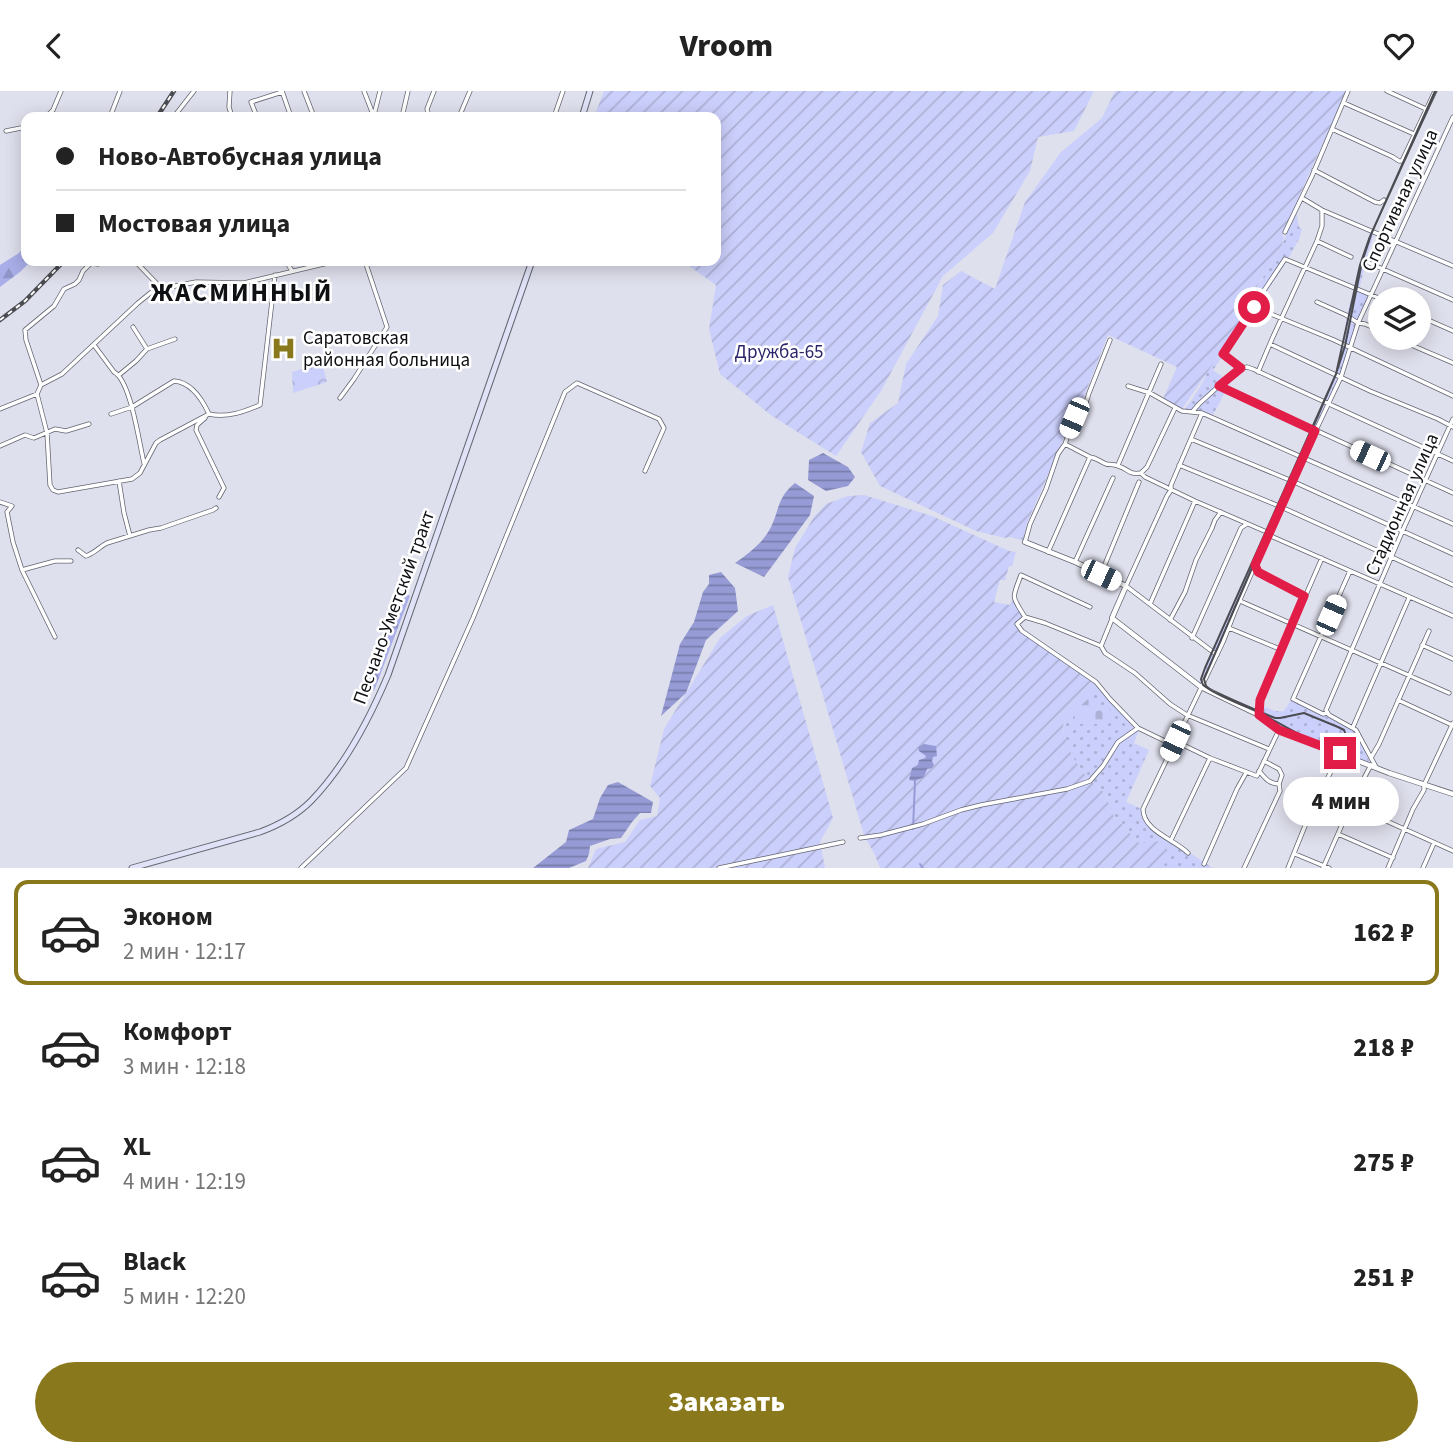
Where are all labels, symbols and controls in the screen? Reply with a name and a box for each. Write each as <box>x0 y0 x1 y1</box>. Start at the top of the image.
text: Vroom <box>680 23 773 69</box>
icon: back <box>35 27 73 65</box>
icon: heart <box>1380 27 1418 65</box>
street label: Спортивная улица <box>1355 125 1445 276</box>
text: Ново-Автобусная улица <box>98 138 382 175</box>
text: Мостовая улица <box>98 205 290 242</box>
district label: ЖАСМИННЫЙ <box>151 274 333 311</box>
map controls <box>1368 287 1431 350</box>
button: layers <box>1368 287 1431 350</box>
route start <box>1238 291 1270 323</box>
place label: Саратовская районная больница <box>303 325 470 374</box>
hospital icon: Саратовская районная больница <box>269 334 297 362</box>
park label: Дружба-65 <box>734 339 824 366</box>
car <box>1057 395 1092 441</box>
street label: Стадионная улица <box>1359 429 1446 580</box>
car <box>1347 438 1394 474</box>
street label: Песчано-Уметский тракт <box>347 507 442 708</box>
car <box>1078 557 1125 593</box>
car <box>1313 592 1350 638</box>
car <box>1157 718 1194 764</box>
route end <box>1324 737 1356 769</box>
callout: 4 мин <box>1282 777 1398 827</box>
text: 4 мин <box>1311 785 1371 818</box>
text: Эконом <box>123 898 213 935</box>
icon: car <box>39 901 102 964</box>
text: 162 ₽ <box>1353 914 1414 951</box>
text: 2 мин · 12:17 <box>123 935 246 968</box>
text: Комфорт <box>123 1013 232 1050</box>
icon: car <box>39 1016 102 1079</box>
text: 218 ₽ <box>1353 1029 1414 1066</box>
text: 3 мин · 12:18 <box>123 1050 246 1083</box>
text: XL <box>123 1128 151 1165</box>
icon: car <box>39 1131 102 1194</box>
text: 275 ₽ <box>1353 1144 1414 1181</box>
text: 4 мин · 12:19 <box>123 1165 246 1198</box>
text: Black <box>123 1243 186 1280</box>
icon: car <box>39 1246 102 1309</box>
text: 251 ₽ <box>1353 1259 1414 1296</box>
text: 5 мин · 12:20 <box>123 1280 246 1313</box>
button: Заказать <box>35 1362 1418 1442</box>

